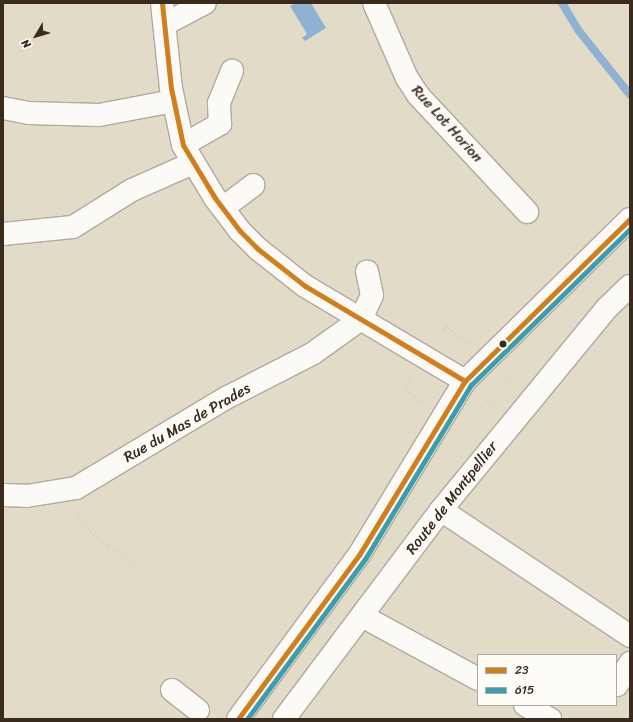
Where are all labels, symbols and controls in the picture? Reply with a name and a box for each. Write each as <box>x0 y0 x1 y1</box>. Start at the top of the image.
north arrow <box>16 16 56 56</box>
text: N <box>16 35 36 53</box>
street label: Rue Lot Horion <box>408 82 486 166</box>
unlabelled marker <box>498 339 508 349</box>
street label: Rue du Mas de Prades <box>120 379 254 467</box>
street label: Route de Montpellier <box>402 438 502 558</box>
legend <box>477 654 617 706</box>
text: 23 <box>515 659 529 681</box>
text: 615 <box>515 679 534 701</box>

